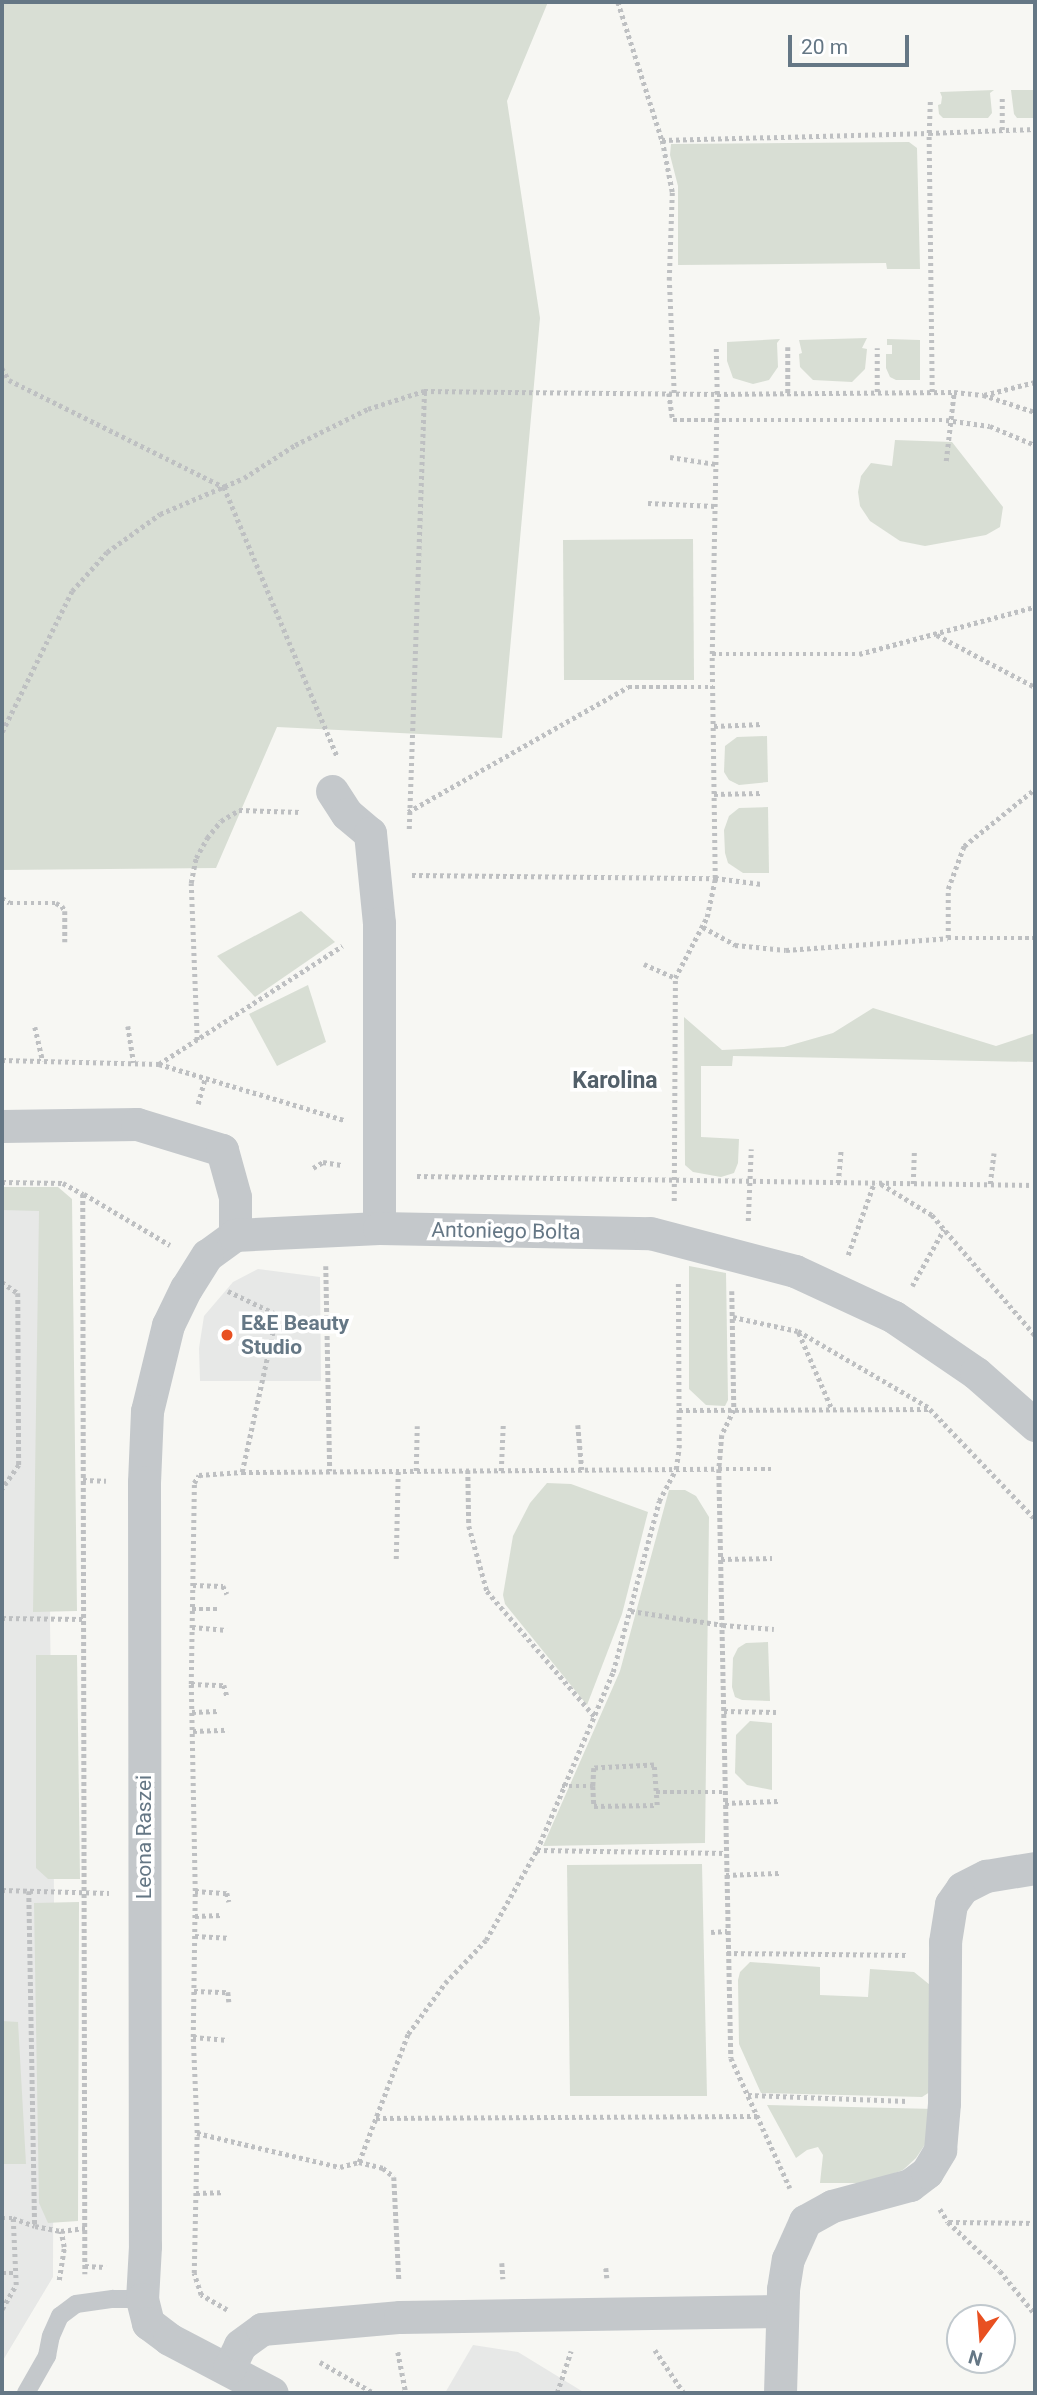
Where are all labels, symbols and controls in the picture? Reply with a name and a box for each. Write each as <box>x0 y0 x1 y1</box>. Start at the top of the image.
scale bar <box>792 21 913 65</box>
text: 20 m <box>801 35 848 59</box>
district label: Karolina <box>572 1067 658 1095</box>
street label: Antoniego Bolta <box>431 1217 581 1245</box>
place label: E&E Beauty Studio <box>241 1310 349 1360</box>
marker: E&E Beauty Studio <box>219 1327 235 1343</box>
street label: Leona Raszei <box>131 1775 157 1899</box>
north arrow <box>946 2304 1016 2374</box>
text: N <box>966 2345 985 2371</box>

